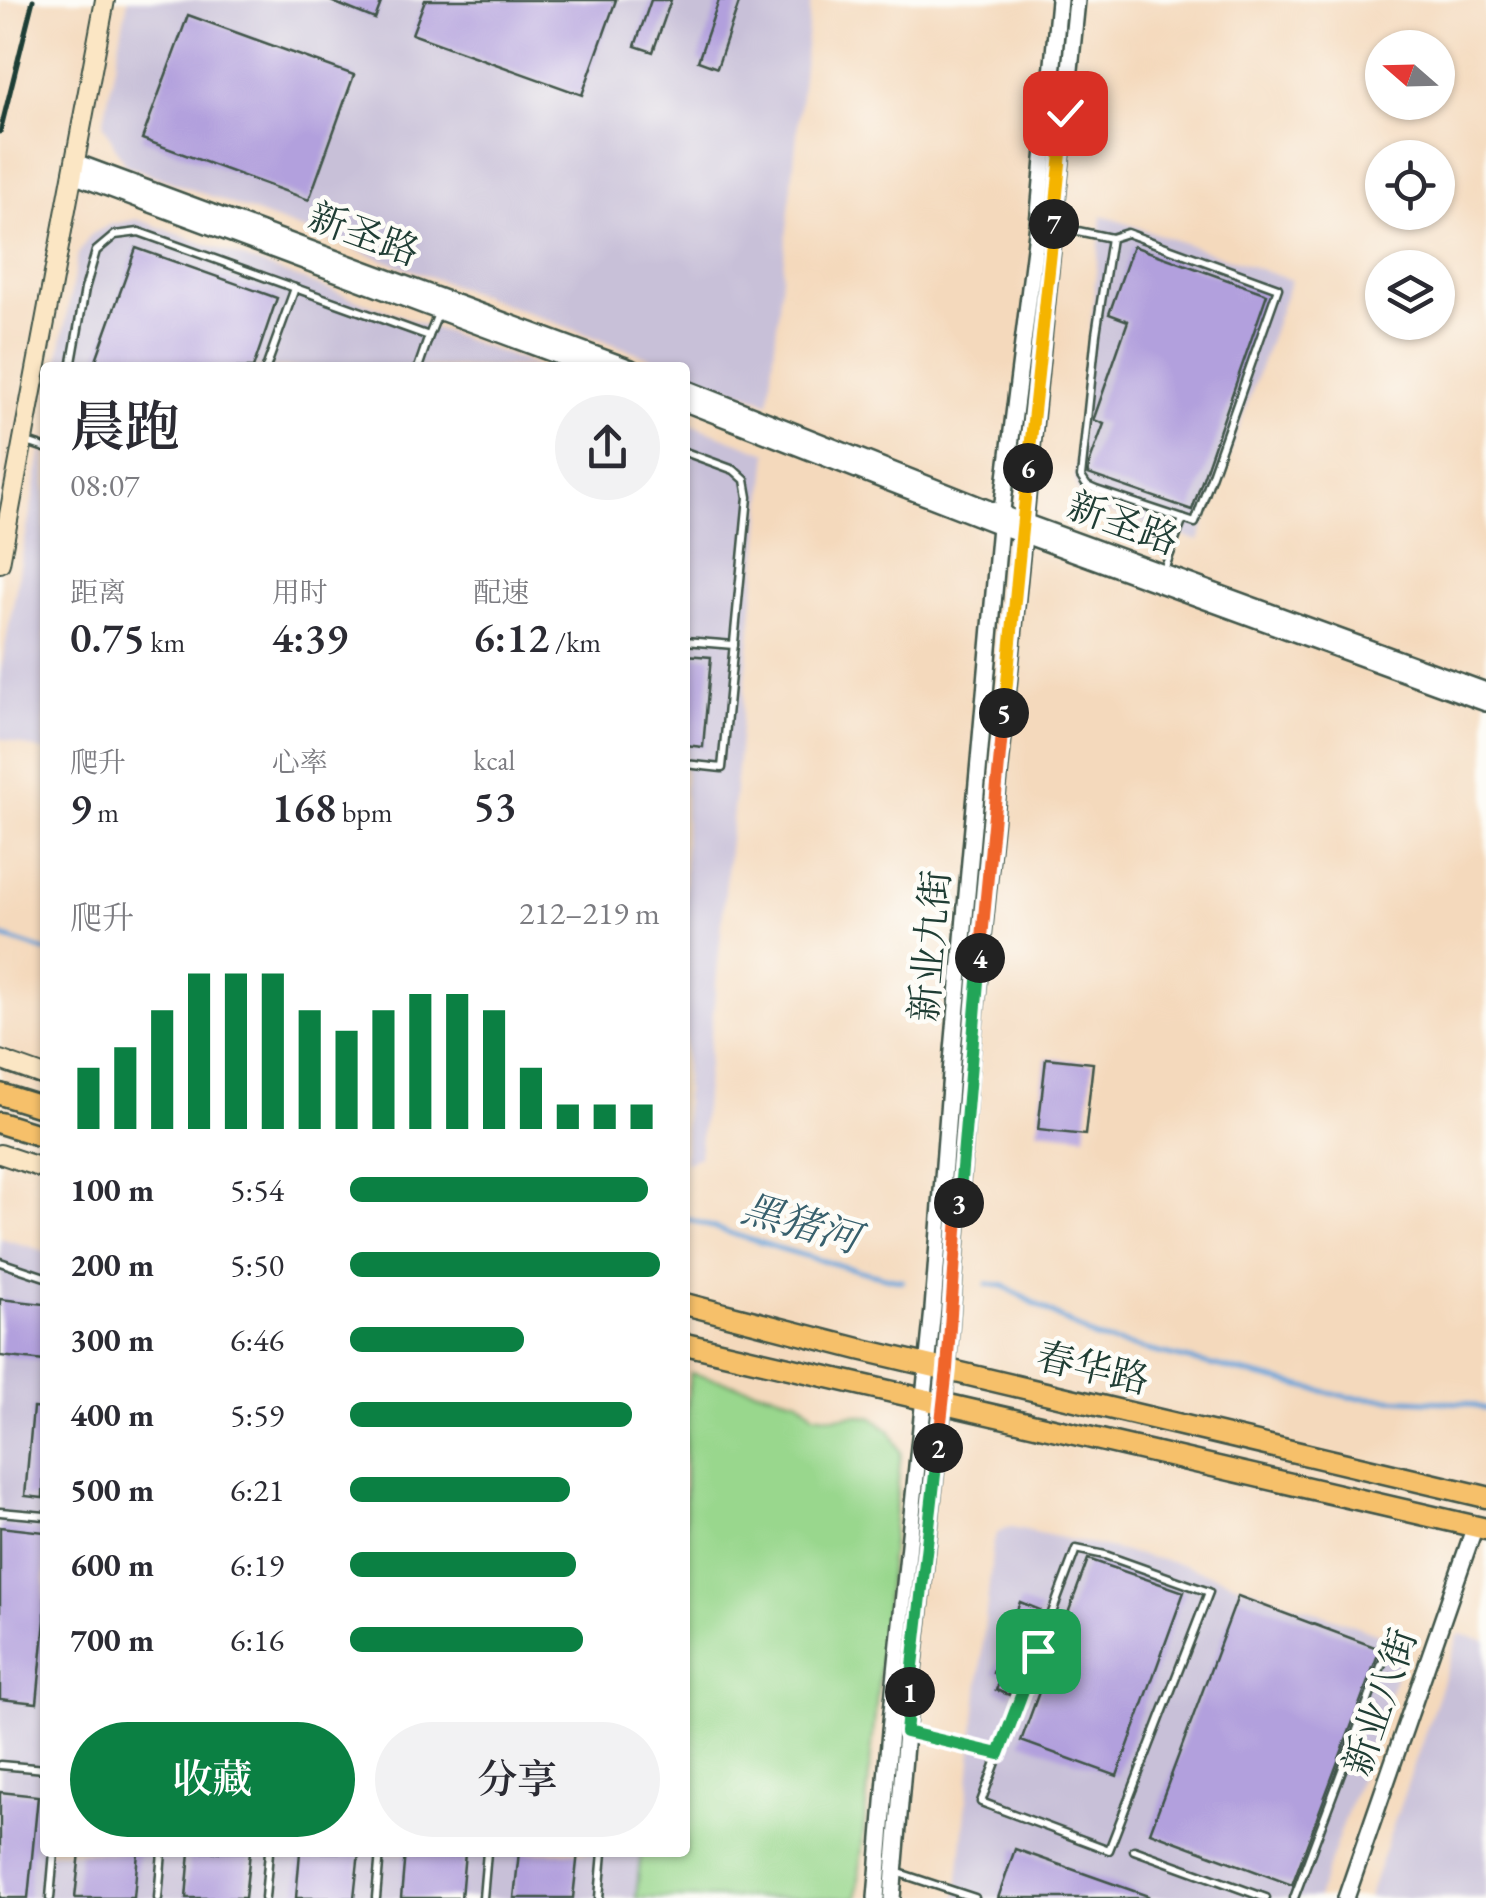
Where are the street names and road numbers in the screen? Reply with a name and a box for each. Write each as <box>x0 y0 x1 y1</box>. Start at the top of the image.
street label: 新圣路 <box>302 191 426 276</box>
street label: 新圣路 <box>1061 480 1185 565</box>
street label: 新业九街 <box>898 868 961 1024</box>
street label: 春华路 <box>1032 1331 1154 1404</box>
street label: 新业八街 <box>1332 1622 1427 1782</box>

